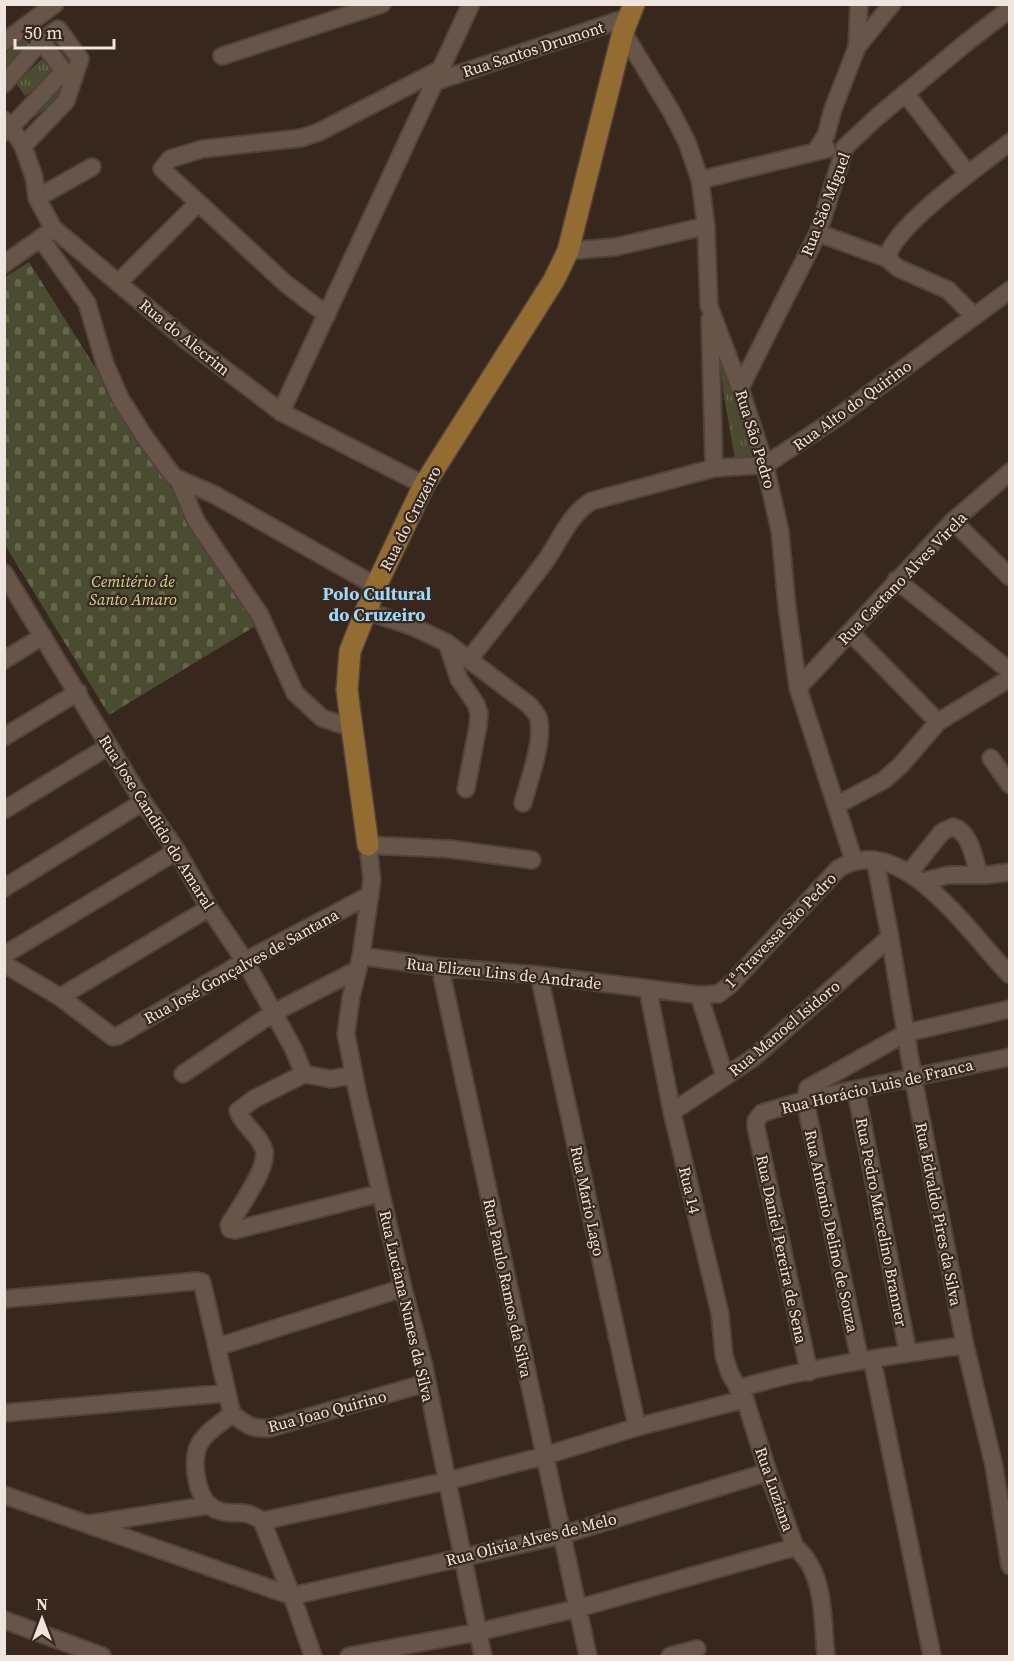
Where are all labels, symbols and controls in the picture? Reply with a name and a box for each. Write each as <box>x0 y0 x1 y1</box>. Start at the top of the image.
scale bar <box>15 12 114 50</box>
street label: Rua Santos Drumont <box>459 16 607 82</box>
text: 50 m <box>24 20 62 45</box>
street label: Rua São Miguel <box>795 149 855 259</box>
street label: Rua do Alecrim <box>135 294 235 380</box>
street label: Rua Alto do Quirino <box>788 354 916 456</box>
street label: Rua São Pedro <box>731 387 781 491</box>
street label: Rua do Cruzeiro <box>374 462 446 574</box>
street label: Rua Caetano Alves Virela <box>833 506 972 649</box>
park label: Cemitério de Santo Amaro <box>89 570 177 610</box>
district label: Polo Cultural do Cruzeiro <box>323 581 432 627</box>
street label: Rua Jose Candido do Amaral <box>94 730 220 914</box>
street label: 1ª Travessa São Pedro <box>719 867 841 993</box>
street label: Rua José Gonçalves de Santana <box>140 903 343 1029</box>
street label: Rua Elizeu Lins de Andrade <box>405 952 603 994</box>
street label: Rua Manoel Isidoro <box>724 975 845 1081</box>
street label: Rua Horácio Luis de Franca <box>779 1053 976 1119</box>
street label: Rua Pedro Marcelino Branner <box>851 1116 913 1329</box>
street label: Rua Edvaldo Pires da Silva <box>910 1120 968 1308</box>
street label: Rua Antonio Delino de Souza <box>800 1128 864 1335</box>
street label: Rua Mario Lago <box>566 1144 610 1258</box>
street label: Rua Daniel Pereira de Sena <box>751 1153 813 1346</box>
street label: Rua 14 <box>674 1164 706 1216</box>
street label: Rua Paulo Ramos da Silva <box>478 1197 538 1380</box>
street label: Rua Luciana Nunes da Silva <box>374 1208 440 1405</box>
street label: Rua Joao Quirino <box>265 1385 389 1437</box>
street label: Rua Luziana <box>750 1444 800 1535</box>
street label: Rua Olivia Alves de Melo <box>443 1507 619 1571</box>
north arrow <box>12 1589 72 1649</box>
text: N <box>36 1593 48 1615</box>

